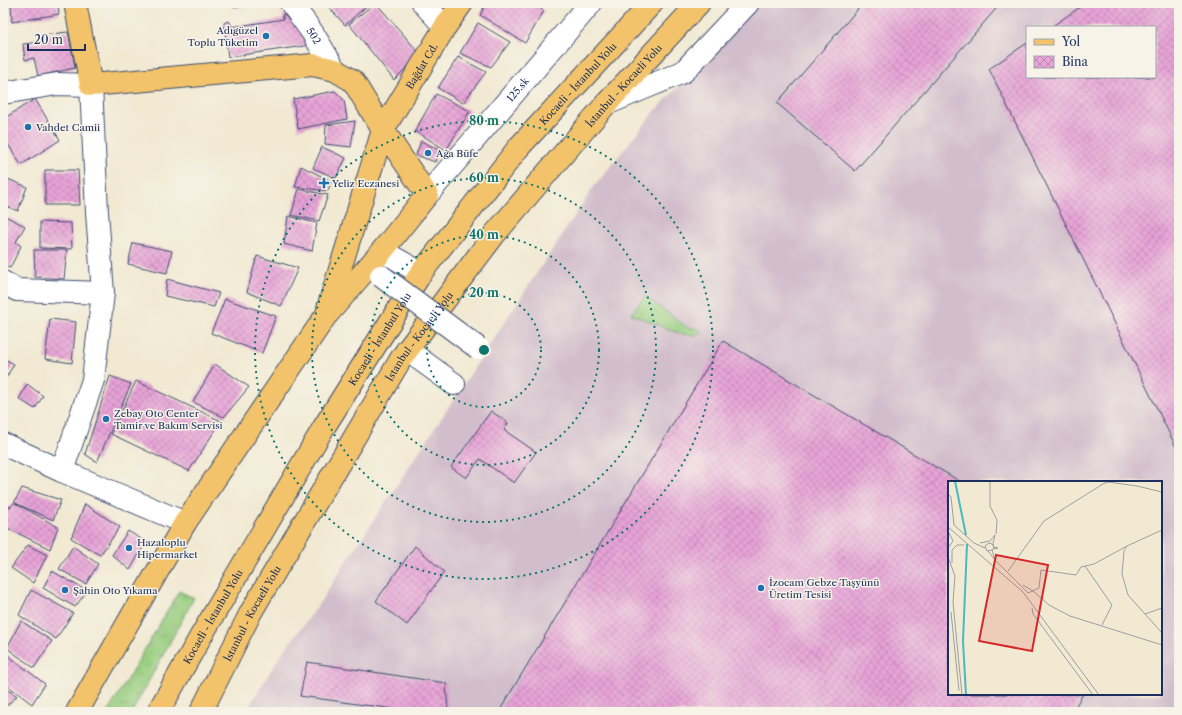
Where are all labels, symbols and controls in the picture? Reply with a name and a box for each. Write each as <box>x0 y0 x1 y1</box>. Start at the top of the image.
place label: Adıgüzel Toplu Tüketim <box>188 24 259 49</box>
street label: 502 <box>304 24 324 47</box>
scale bar <box>28 26 85 52</box>
legend <box>1026 26 1156 78</box>
marker: Adıgüzel Toplu Tüketim <box>261 31 271 41</box>
text: 20 m <box>34 32 63 47</box>
text: Yol <box>1061 34 1080 49</box>
street label: Bağdat Cd. <box>403 40 441 91</box>
street label: Kocaeli - İstanbul Yolu <box>536 40 619 127</box>
street label: İstanbul - Kocaeli Yolu <box>583 41 665 130</box>
text: Bina <box>1062 54 1089 69</box>
street label: 125.sk <box>503 73 532 104</box>
text: 80 m <box>469 113 499 128</box>
place label: Vahdet Camii <box>35 121 100 134</box>
marker: Vahdet Camii <box>23 122 33 132</box>
place label: Ağa Büfe <box>435 147 479 160</box>
marker: Ağa Büfe <box>423 148 433 158</box>
text: 60 m <box>469 170 499 185</box>
place label: Yeliz Eczanesi <box>331 177 399 190</box>
marker: Yeliz Eczanesi <box>319 178 329 188</box>
text: 40 m <box>469 227 499 242</box>
text: 20 m <box>469 285 499 300</box>
street label: İstanbul - Kocaeli Yolu <box>383 289 456 383</box>
street label: Kocaeli - İstanbul Yolu <box>345 290 414 388</box>
centre of rings <box>477 343 491 357</box>
place label: Zebay Oto Center Tamir ve Bakım Servisi <box>114 407 223 432</box>
marker: Zebay Oto Center Tamir ve Bakım Servisi <box>101 414 111 424</box>
inset map <box>948 481 1162 695</box>
place label: Hazaloplu Hipermarket <box>137 536 198 561</box>
marker: Hazaloplu Hipermarket <box>124 543 134 553</box>
street label: İstanbul - Kocaeli Yolu <box>221 563 284 664</box>
street label: Kocaeli - İstanbul Yolu <box>180 567 245 666</box>
place label: İzocam Gebze Taşyünü Üretim Tesisi <box>769 576 879 601</box>
marker: İzocam Gebze Taşyünü Üretim Tesisi <box>756 583 766 593</box>
place label: Şahin Oto Yıkama <box>73 584 158 597</box>
marker: Şahin Oto Yıkama <box>60 585 70 595</box>

